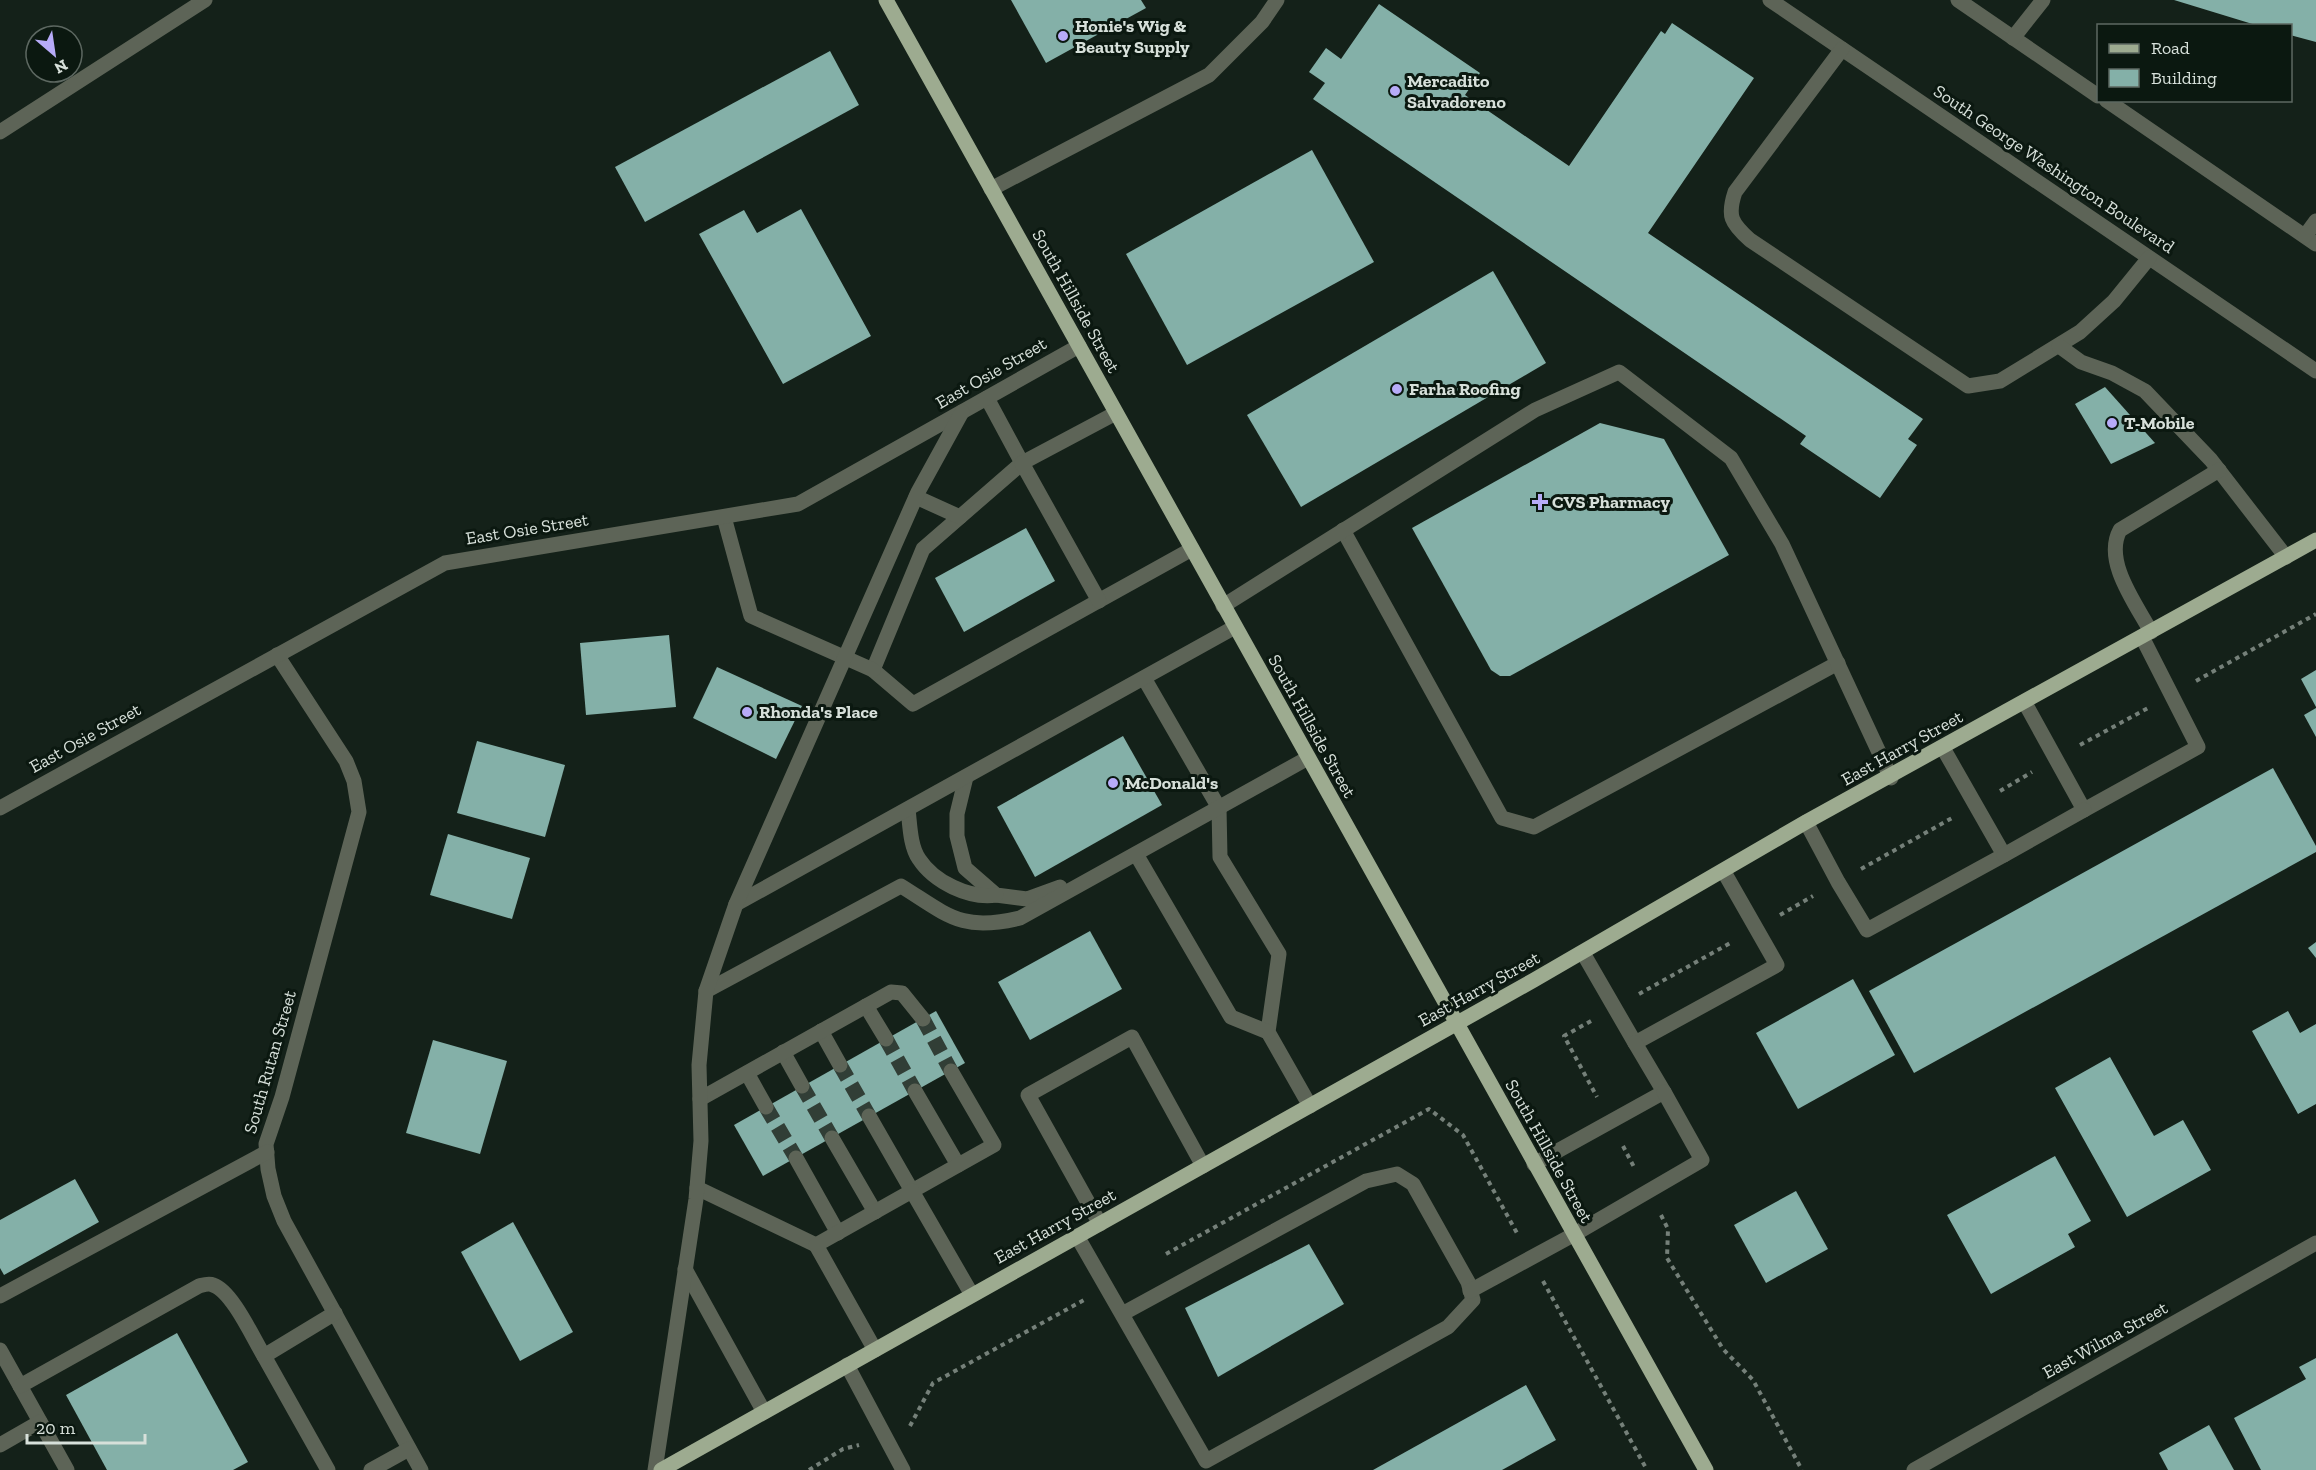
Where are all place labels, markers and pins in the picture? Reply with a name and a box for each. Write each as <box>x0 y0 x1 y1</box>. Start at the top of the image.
place label: Honie's Wig & Beauty Supply <box>1075 15 1190 58</box>
marker: Honie's Wig & Beauty Supply <box>1056 29 1070 43</box>
place label: Mercadito Salvadoreno <box>1407 70 1507 113</box>
marker: Mercadito Salvadoreno <box>1388 84 1402 98</box>
place label: Farha Roofing <box>1409 378 1521 400</box>
marker: Farha Roofing <box>1390 382 1404 396</box>
place label: T-Mobile <box>2124 412 2195 434</box>
marker: T-Mobile <box>2105 416 2119 430</box>
place label: CVS Pharmacy <box>1552 491 1670 513</box>
marker: CVS Pharmacy <box>1533 495 1547 509</box>
place label: Rhonda's Place <box>759 701 878 723</box>
marker: Rhonda's Place <box>740 705 754 719</box>
place label: McDonald's <box>1125 772 1218 794</box>
marker: McDonald's <box>1106 776 1120 790</box>

